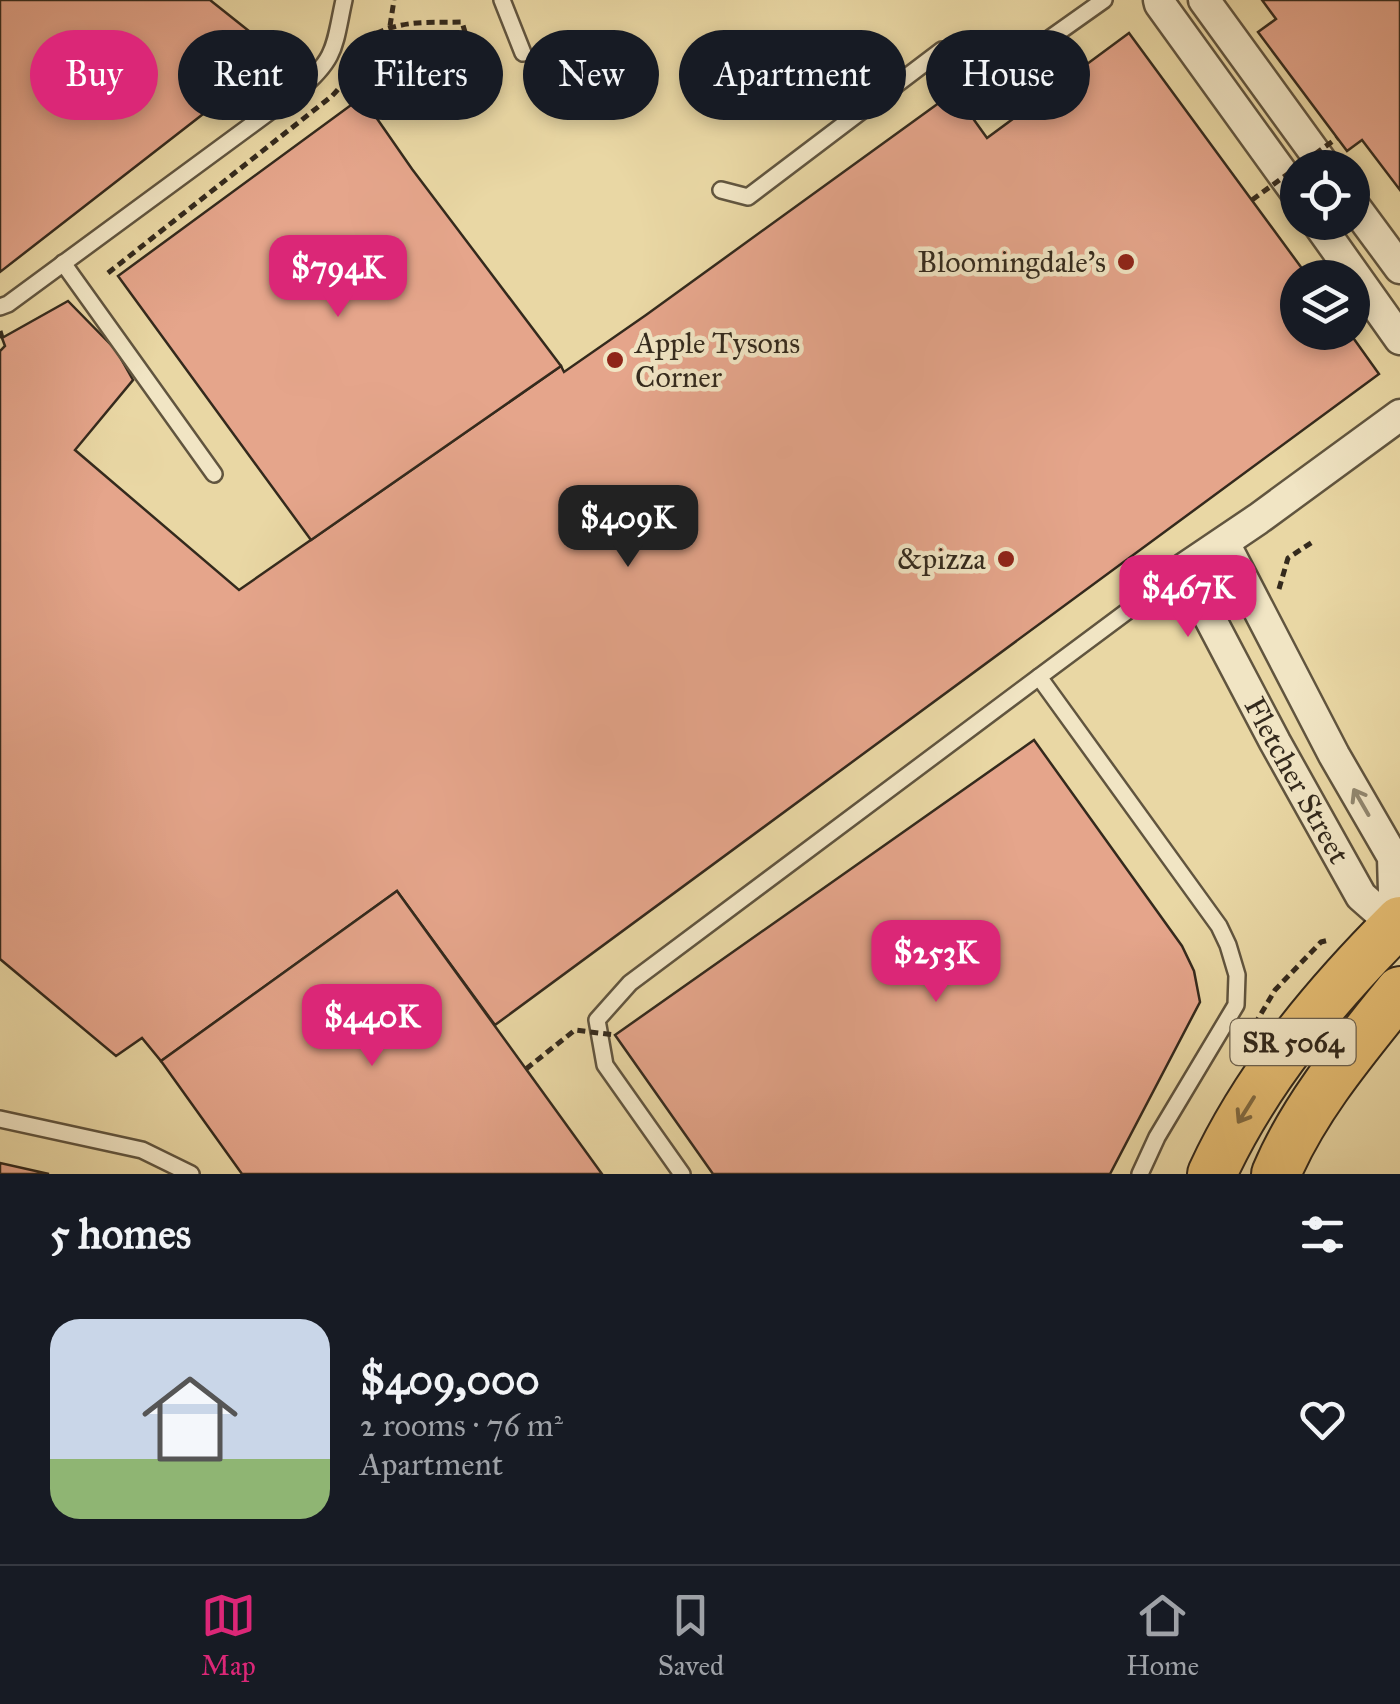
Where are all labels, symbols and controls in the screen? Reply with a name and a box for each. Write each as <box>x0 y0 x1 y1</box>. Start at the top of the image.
chip: Buy <box>30 30 158 120</box>
chip: Rent <box>178 30 318 120</box>
chip: Filters <box>338 30 503 120</box>
chip: New <box>523 30 659 120</box>
chip: Apartment <box>679 30 906 120</box>
chip: House <box>926 30 1090 120</box>
map controls <box>1280 150 1370 350</box>
button: locate <box>1280 150 1370 240</box>
pin: $794K <box>268 235 408 320</box>
place label: Bloomingdale's <box>917 244 1106 280</box>
text: $794K <box>291 248 385 287</box>
marker: Bloomingdale's <box>1115 251 1137 273</box>
button: layers <box>1280 260 1370 350</box>
place label: Apple Tysons Corner <box>633 325 800 395</box>
marker: Apple Tysons Corner <box>604 349 626 371</box>
pin: $409K <box>558 485 698 570</box>
text: $409K <box>580 498 676 537</box>
place label: &pizza <box>897 541 986 577</box>
marker: &pizza <box>995 548 1017 570</box>
pin: $467K <box>1118 555 1258 640</box>
text: $467K <box>1141 568 1235 607</box>
street label: Fletcher Street <box>1237 691 1358 870</box>
one-way arrow <box>1351 788 1371 817</box>
pin: $253K <box>866 920 1006 1005</box>
text: $253K <box>893 933 979 972</box>
pin: $440K <box>302 984 442 1069</box>
text: $440K <box>324 997 420 1036</box>
road number: SR 5064 <box>1230 1019 1356 1065</box>
one-way arrow <box>1236 1095 1256 1124</box>
icon: filters <box>1295 1207 1350 1262</box>
text: 5 homes <box>50 1208 191 1260</box>
text: $409,000 <box>360 1354 540 1406</box>
icon: home <box>130 1359 250 1479</box>
icon: heart <box>1295 1392 1350 1447</box>
text: 2 rooms · 76 m² <box>360 1406 563 1445</box>
text: Apartment <box>360 1445 503 1484</box>
tab: Map <box>201 1588 256 1683</box>
tab: Saved <box>658 1588 724 1683</box>
tab: Home <box>1126 1588 1199 1683</box>

